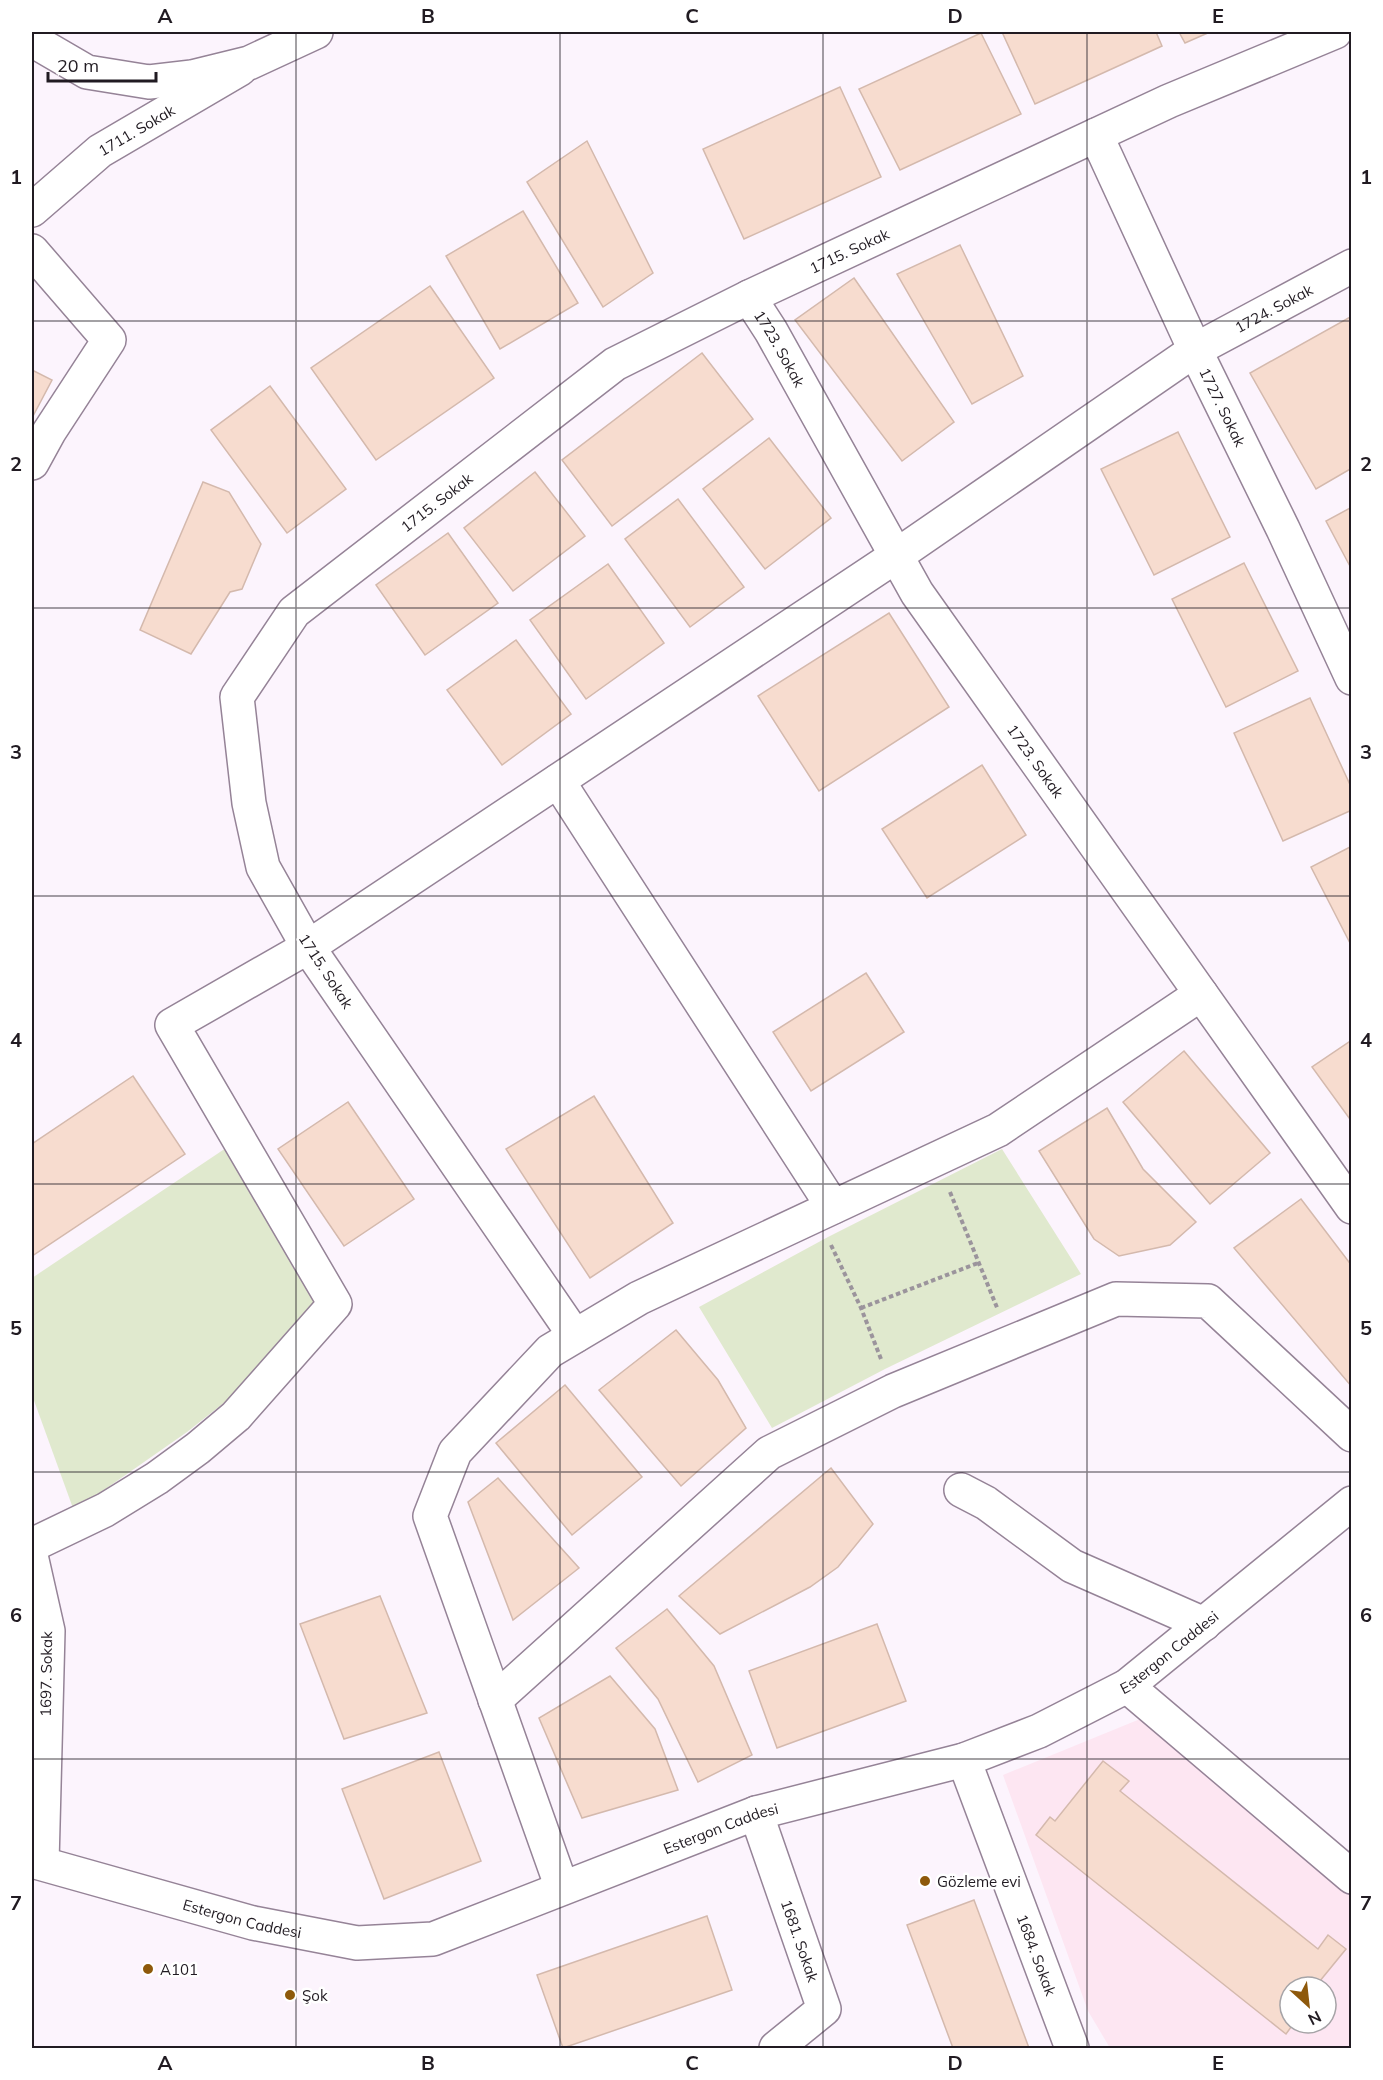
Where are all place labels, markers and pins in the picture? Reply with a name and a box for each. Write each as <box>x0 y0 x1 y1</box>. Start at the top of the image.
place label: Gözleme evi <box>937 1872 1021 1891</box>
marker: Gözleme evi <box>918 1874 932 1888</box>
place label: A101 <box>160 1960 198 1979</box>
marker: A101 <box>141 1962 155 1976</box>
place label: Şok <box>302 1986 328 2005</box>
marker: Şok <box>283 1988 297 2002</box>

